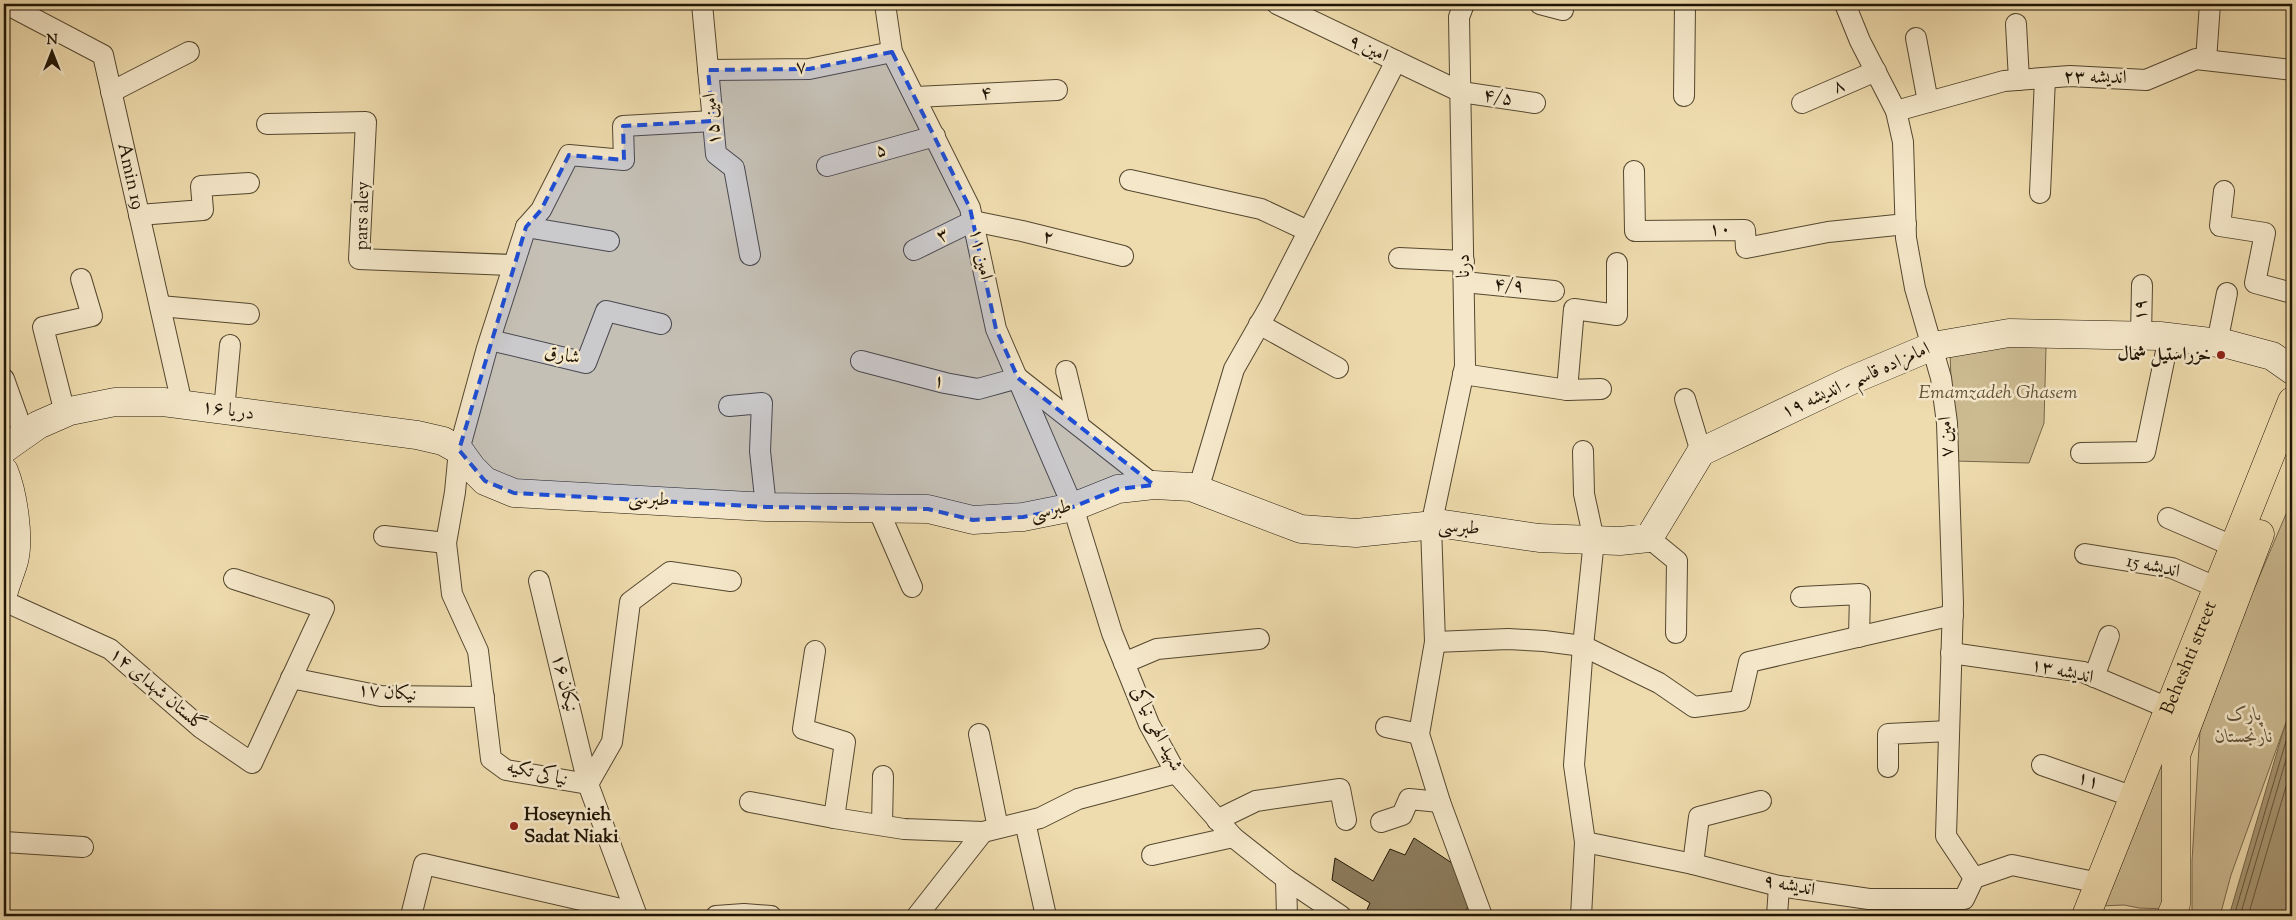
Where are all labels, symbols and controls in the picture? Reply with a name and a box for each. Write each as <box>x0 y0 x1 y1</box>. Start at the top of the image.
north arrow <box>28 28 78 78</box>
street label: امین ۹ <box>1344 28 1392 70</box>
text: N <box>46 31 58 51</box>
street label: ۷ <box>795 54 807 82</box>
street label: اندیشه ۲۳ <box>2063 64 2127 92</box>
street label: ۸ <box>1829 72 1849 102</box>
street label: ۴ <box>980 80 992 108</box>
street label: ۴/۵ <box>1481 82 1515 114</box>
street label: امین ۱۵ <box>697 92 729 146</box>
street label: ۵ <box>872 136 890 166</box>
street label: Amin 19 <box>110 141 151 212</box>
street label: pars aley <box>349 180 377 251</box>
street label: ۱۰ <box>1709 216 1731 244</box>
street label: ۳ <box>932 221 954 251</box>
street label: ۲ <box>1039 224 1057 252</box>
street label: امین ۱۱ <box>961 226 999 282</box>
street label: درنا <box>1451 254 1478 278</box>
street label: ۴/۹ <box>1493 271 1525 301</box>
street label: ۱۹ <box>2128 299 2155 321</box>
street label: امامزاده قاسم - اندیشه ۱۹ <box>1777 336 1936 430</box>
street label: شارق <box>542 340 582 372</box>
place label: خزراستیل شمال <box>2117 342 2211 369</box>
marker: خزراستیل شمال <box>2215 349 2227 361</box>
street label: ۱ <box>931 368 947 396</box>
park label: Emamzadeh Ghasem <box>1918 380 2078 407</box>
street label: دریا ۱۶ <box>200 394 256 428</box>
street label: امین ۷ <box>1932 416 1962 458</box>
street label: طبرسی <box>628 485 670 515</box>
street label: طبرسی <box>1028 493 1074 529</box>
street label: طبرسی <box>1437 513 1481 543</box>
street label: اندیشه 15 <box>2124 548 2182 586</box>
street label: Beheshti street <box>2154 597 2224 719</box>
street label: گلستان شهدای ۱۴ <box>103 642 211 738</box>
street label: نیکان ۱۶ <box>544 651 584 715</box>
street label: اندیشه ۱۳ <box>2028 652 2096 692</box>
street label: نیکان ۱۷ <box>356 677 418 709</box>
street label: شهید الهی نیاکی <box>1123 682 1189 776</box>
park label: پارک نارنجستان <box>2215 702 2273 751</box>
street label: نیاکی تکیه <box>504 754 570 794</box>
street label: ۱۱ <box>2073 765 2103 797</box>
place label: Hoseynieh Sadat Niaki <box>524 802 619 851</box>
marker: Hoseynieh Sadat Niaki <box>508 820 520 832</box>
street label: اندیشه ۹ <box>1761 868 1817 904</box>

